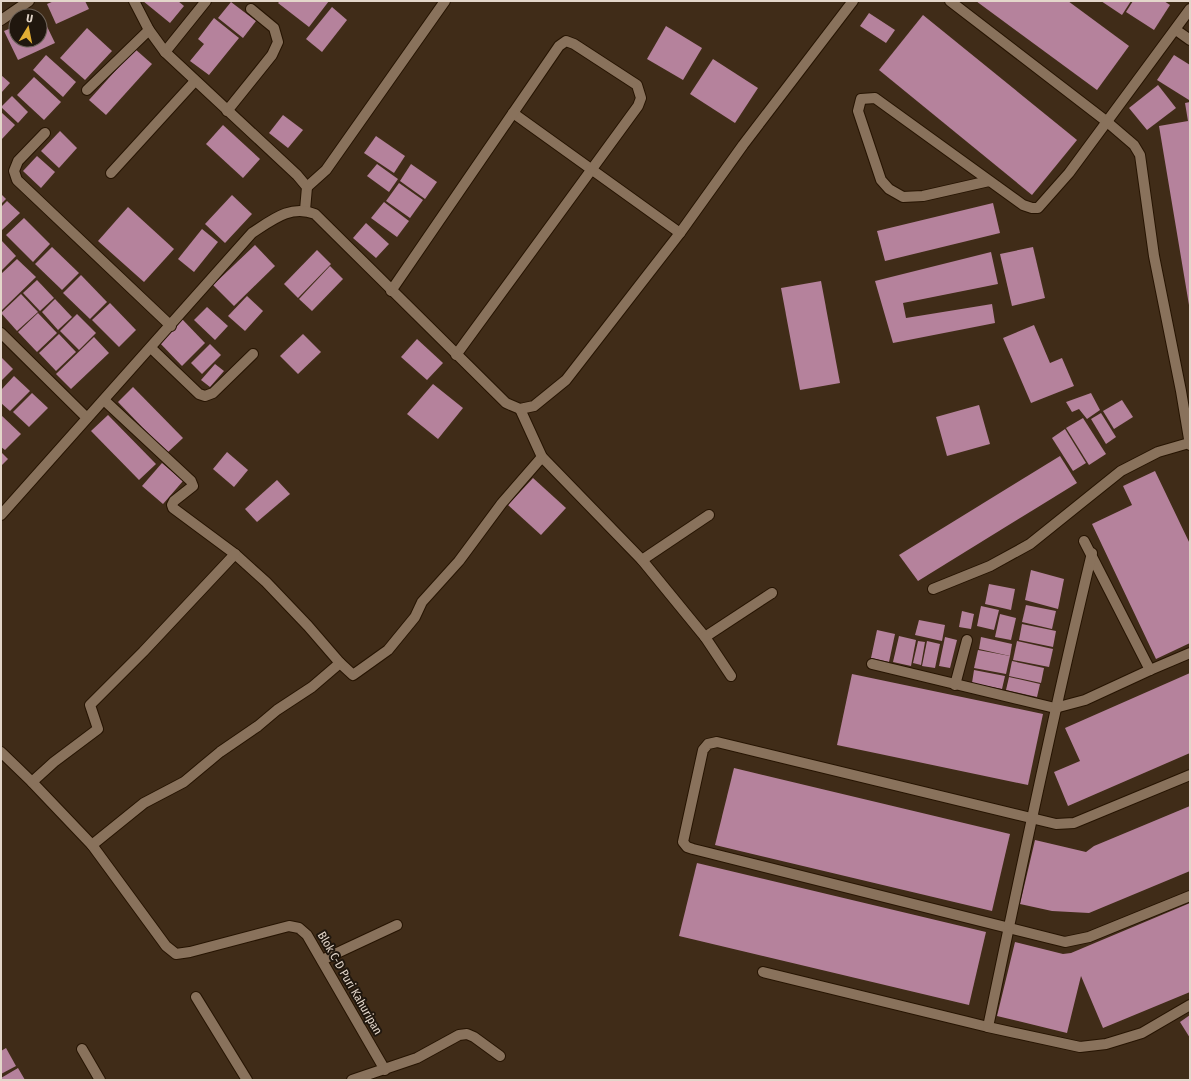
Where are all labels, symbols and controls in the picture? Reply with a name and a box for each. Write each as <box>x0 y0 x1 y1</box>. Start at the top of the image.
north arrow <box>8 8 48 48</box>
text: U <box>25 12 34 26</box>
street label: Blok C-D Puri Kahuripan <box>315 929 385 1037</box>

